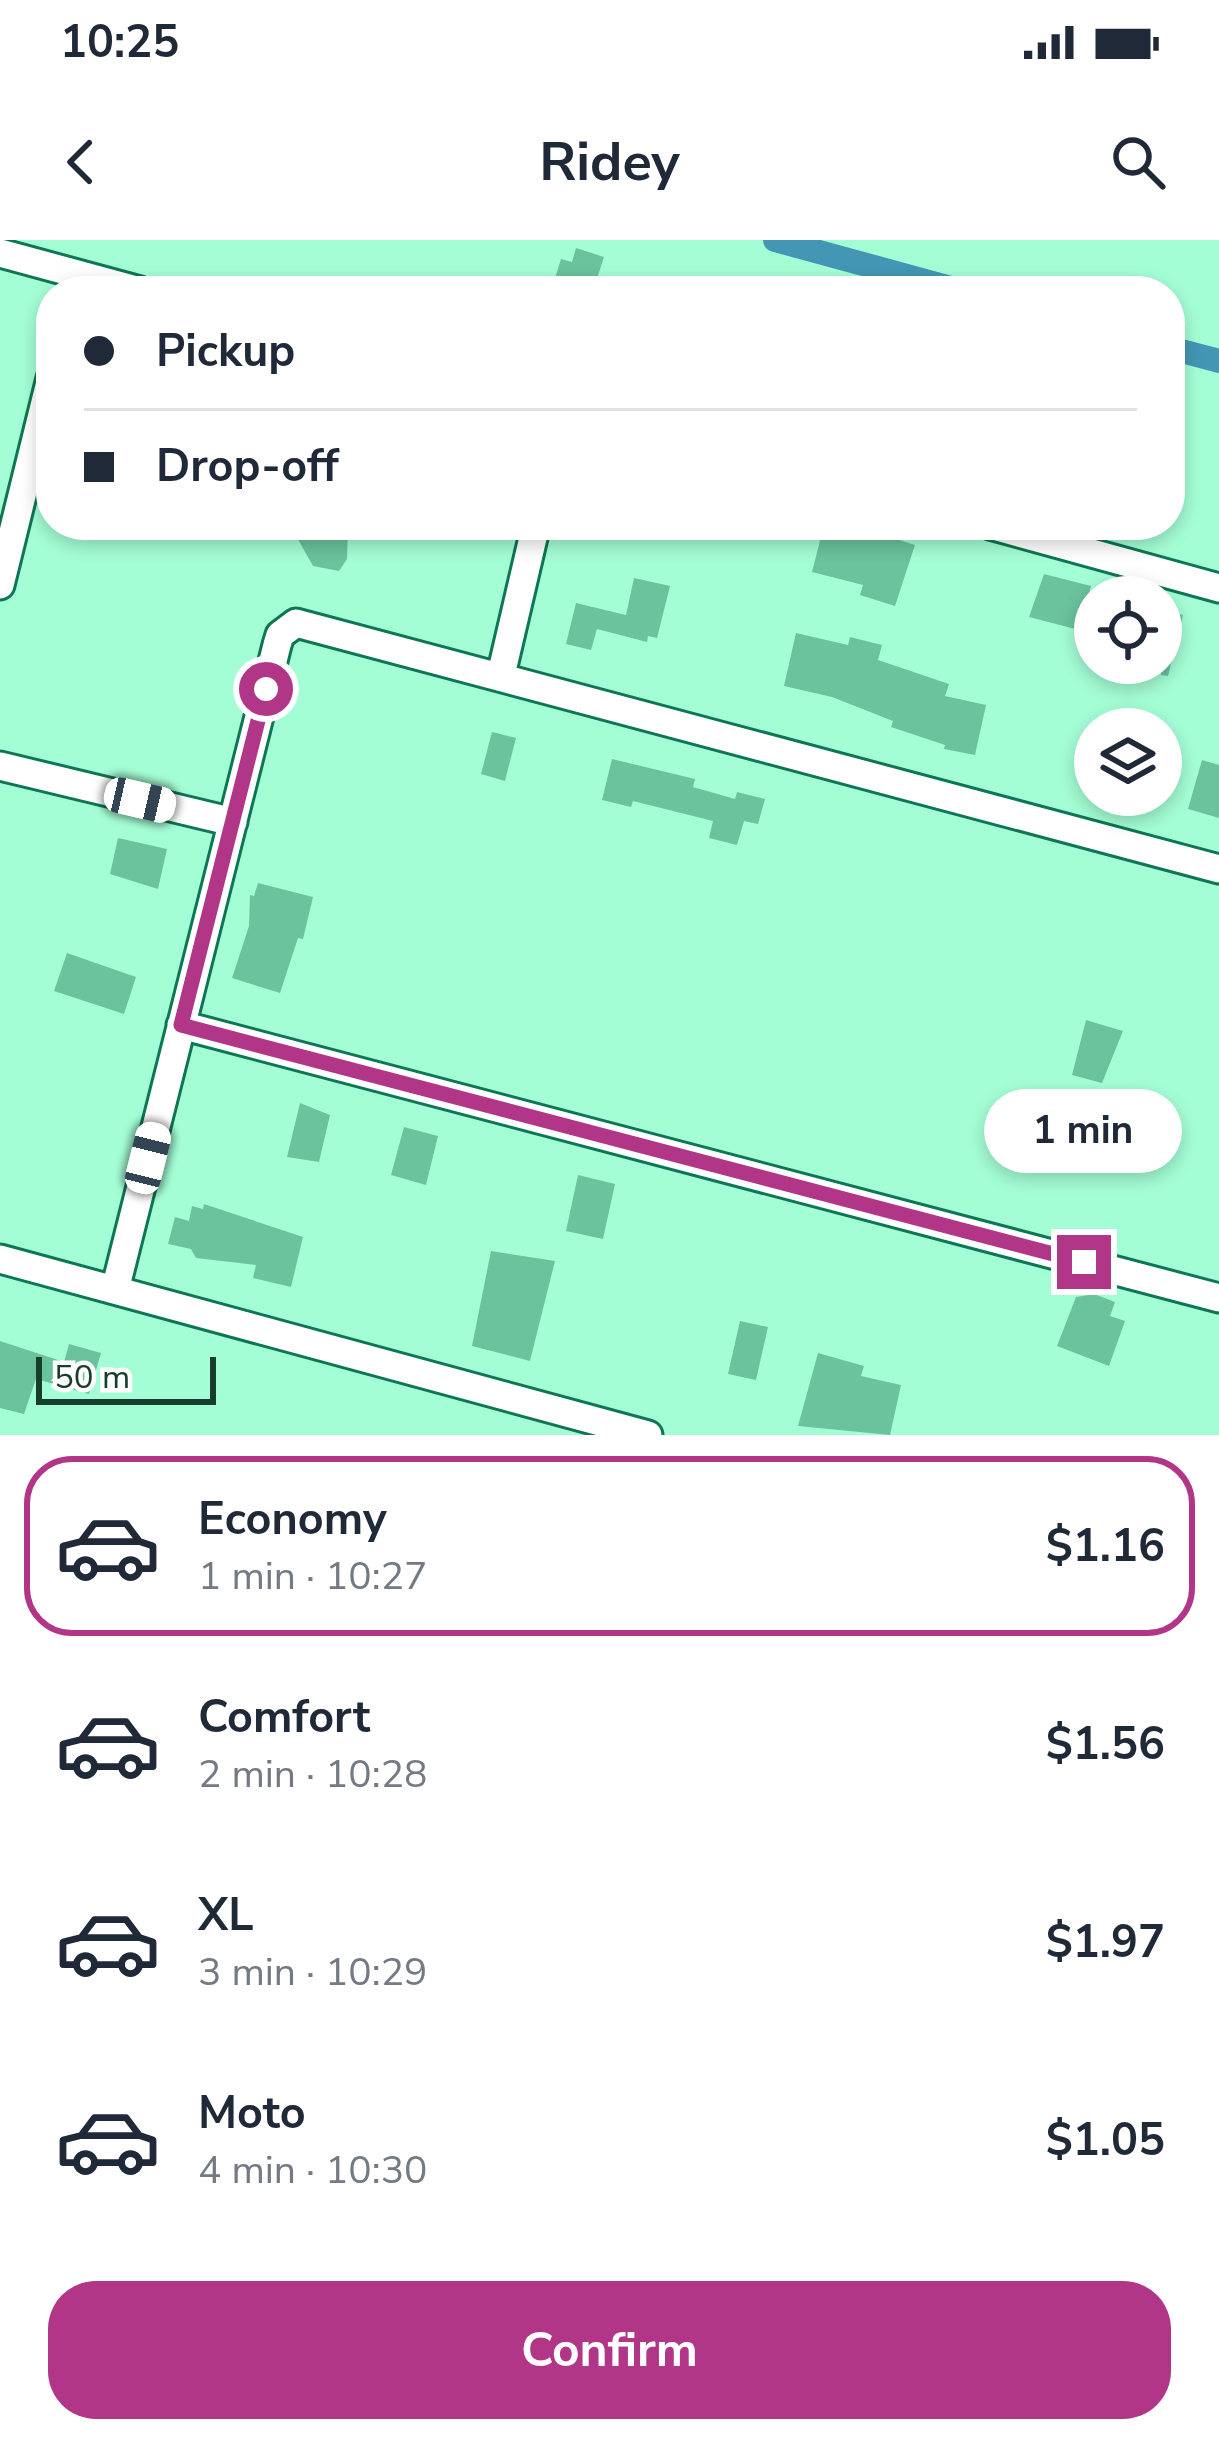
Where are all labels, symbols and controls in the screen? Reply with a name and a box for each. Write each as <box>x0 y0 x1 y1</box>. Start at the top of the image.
text: 10:25 <box>60 12 179 73</box>
text: Ridey <box>539 125 680 199</box>
icon: back <box>48 129 114 195</box>
icon: search <box>1105 129 1171 195</box>
text: Pickup <box>156 321 295 382</box>
text: Drop-off <box>156 436 339 497</box>
map controls <box>1074 576 1182 816</box>
button: locate <box>1074 576 1182 684</box>
route start <box>239 662 293 716</box>
button: layers <box>1074 708 1182 816</box>
car <box>101 774 179 826</box>
callout: 1 min <box>985 1088 1183 1172</box>
text: 1 min <box>1033 1104 1133 1157</box>
car <box>122 1119 174 1197</box>
route end <box>1057 1235 1111 1289</box>
scale bar <box>36 1351 216 1404</box>
text: 50 m <box>54 1355 130 1400</box>
text: Economy <box>198 1489 387 1550</box>
icon: car <box>54 1492 162 1600</box>
text: $1.16 <box>1046 1516 1165 1577</box>
text: 1 min · 10:27 <box>198 1550 427 1603</box>
text: Comfort <box>198 1687 370 1748</box>
icon: car <box>54 1690 162 1798</box>
text: $1.56 <box>1046 1714 1165 1775</box>
text: 2 min · 10:28 <box>198 1748 427 1801</box>
text: XL <box>198 1885 254 1946</box>
icon: car <box>54 1888 162 1996</box>
text: $1.97 <box>1046 1912 1165 1973</box>
text: 3 min · 10:29 <box>198 1946 427 1999</box>
text: Moto <box>198 2083 306 2144</box>
icon: car <box>54 2086 162 2194</box>
text: $1.05 <box>1046 2110 1165 2171</box>
text: 4 min · 10:30 <box>198 2144 427 2197</box>
button: Confirm <box>48 2281 1171 2419</box>

